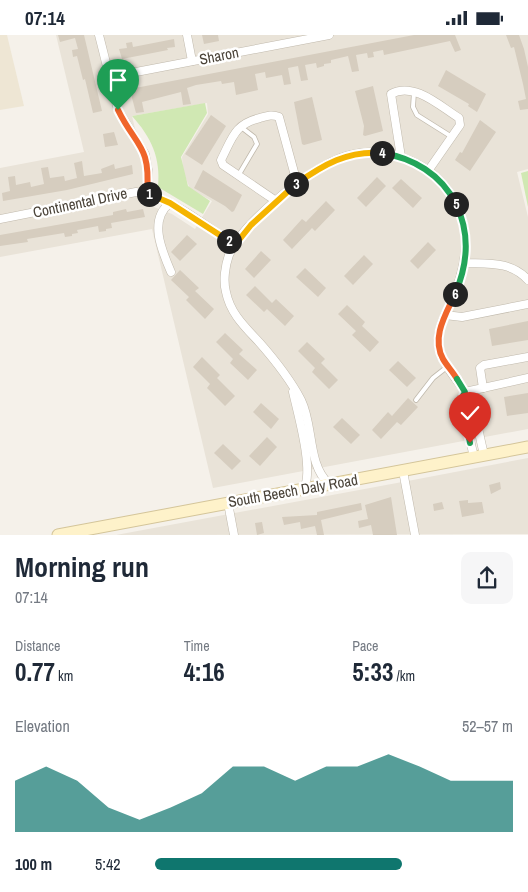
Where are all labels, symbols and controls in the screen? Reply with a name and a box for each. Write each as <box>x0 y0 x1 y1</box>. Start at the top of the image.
text: 07:14 <box>25 5 65 31</box>
street label: Sharon <box>197 41 240 70</box>
pin <box>97 59 139 110</box>
icon: arrive <box>104 66 132 94</box>
pin: 4 <box>370 141 394 165</box>
text: 4 <box>379 144 386 162</box>
pin: 3 <box>284 171 308 197</box>
text: 3 <box>293 175 300 193</box>
pin: 1 <box>136 181 162 207</box>
street label: Continental Drive <box>31 182 129 223</box>
text: 1 <box>146 185 153 203</box>
pin: 5 <box>444 191 468 217</box>
text: 5 <box>453 195 460 213</box>
pin: 2 <box>216 229 242 253</box>
text: 2 <box>226 232 233 250</box>
pin: 6 <box>442 281 468 307</box>
text: 6 <box>452 285 459 303</box>
pin <box>449 392 491 443</box>
icon: check <box>456 399 484 427</box>
street label: South Beech Daly Road <box>226 469 359 512</box>
text: Morning run <box>15 548 149 586</box>
button: share <box>461 552 513 604</box>
text: 07:14 <box>15 586 48 608</box>
text: Distance <box>15 637 60 655</box>
text: Time <box>184 637 210 655</box>
text: Pace <box>352 637 379 655</box>
text: 0.77 <box>15 655 55 689</box>
text: 4:16 <box>184 655 225 689</box>
text: 5:33 <box>352 655 393 689</box>
text: km <box>55 667 73 685</box>
text: /km <box>393 667 415 685</box>
text: Elevation <box>15 715 70 737</box>
text: 52–57 m <box>462 715 513 737</box>
text: 100 m <box>15 853 52 875</box>
text: 5:42 <box>95 853 121 875</box>

